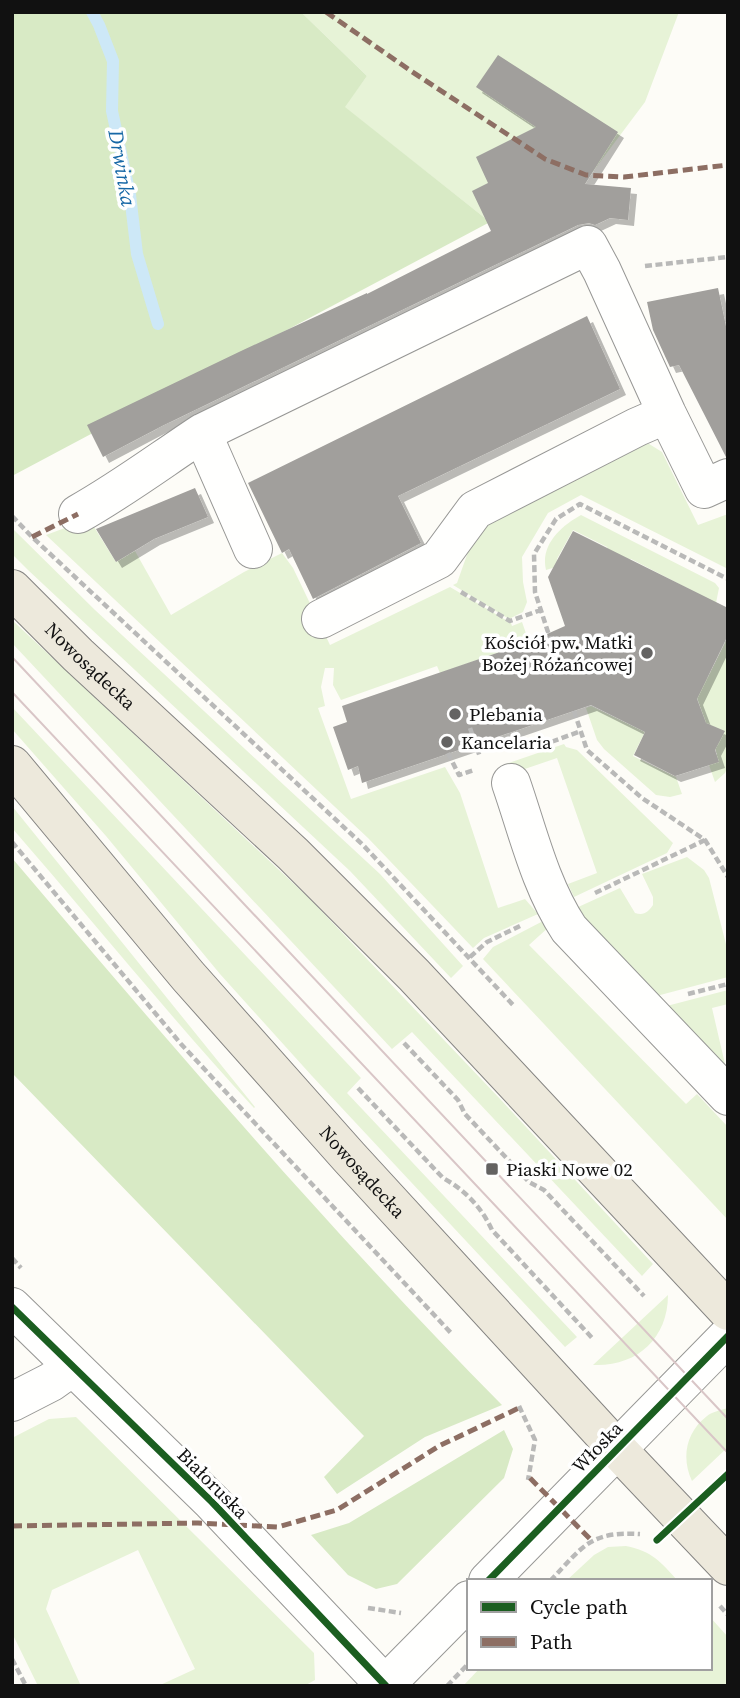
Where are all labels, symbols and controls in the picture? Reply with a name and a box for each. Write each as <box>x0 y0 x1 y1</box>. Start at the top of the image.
water label: Drwinka <box>101 126 144 209</box>
street label: Nowosądecka <box>39 616 142 716</box>
place label: Kościół pw. Matki Bożej Różańcowej <box>481 629 633 677</box>
marker: Kościół pw. Matki Bożej Różańcowej <box>639 645 655 661</box>
place label: Plebania <box>469 701 543 727</box>
marker: Plebania <box>447 706 463 722</box>
place label: Kancelaria <box>461 729 552 755</box>
marker: Kancelaria <box>439 734 455 750</box>
street label: Nowosądecka <box>314 1120 412 1224</box>
place label: Piaski Nowe 02 <box>506 1156 633 1182</box>
marker: Piaski Nowe 02 <box>484 1161 500 1177</box>
street label: Włoska <box>566 1415 628 1479</box>
street label: Białoruska <box>172 1442 254 1524</box>
legend <box>467 1579 712 1670</box>
text: Cycle path <box>530 1592 628 1621</box>
text: Path <box>530 1627 573 1656</box>

